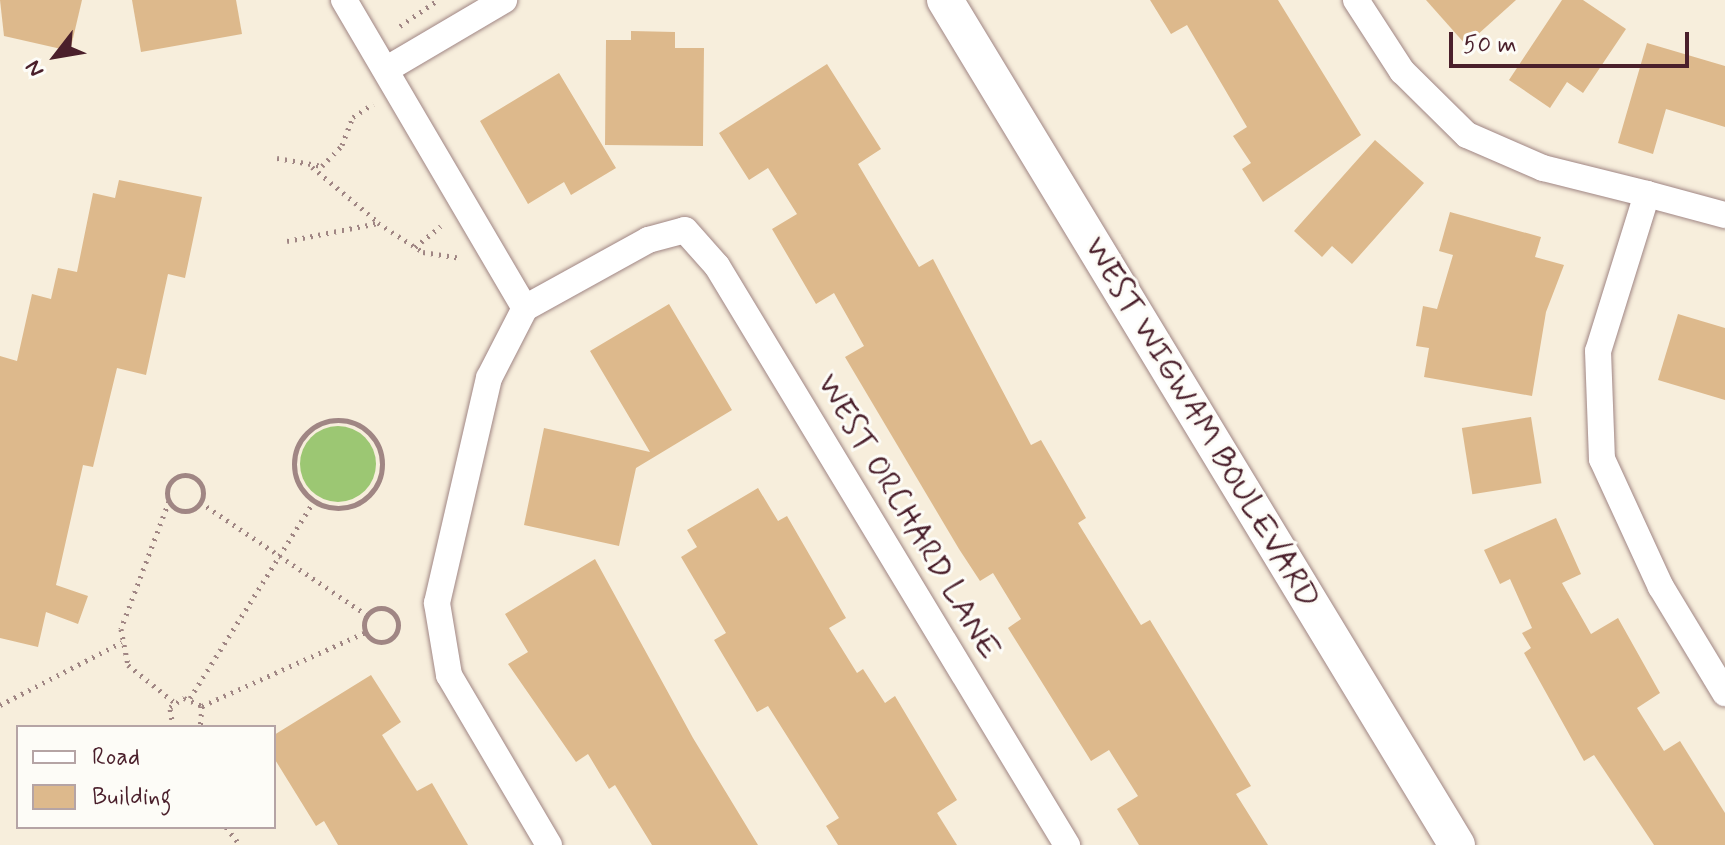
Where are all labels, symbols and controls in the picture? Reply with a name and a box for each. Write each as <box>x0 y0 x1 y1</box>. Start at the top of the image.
north arrow <box>16 16 96 96</box>
scale bar <box>1453 16 1693 66</box>
text: 50 m <box>1463 30 1517 61</box>
text: N <box>20 55 51 82</box>
street label: WEST WIGWAM BOULEVARD <box>1075 231 1327 615</box>
street label: WEST ORCHARD LANE <box>808 367 1008 667</box>
legend <box>16 725 276 829</box>
text: Road <box>92 742 140 773</box>
text: Building <box>92 782 172 813</box>

